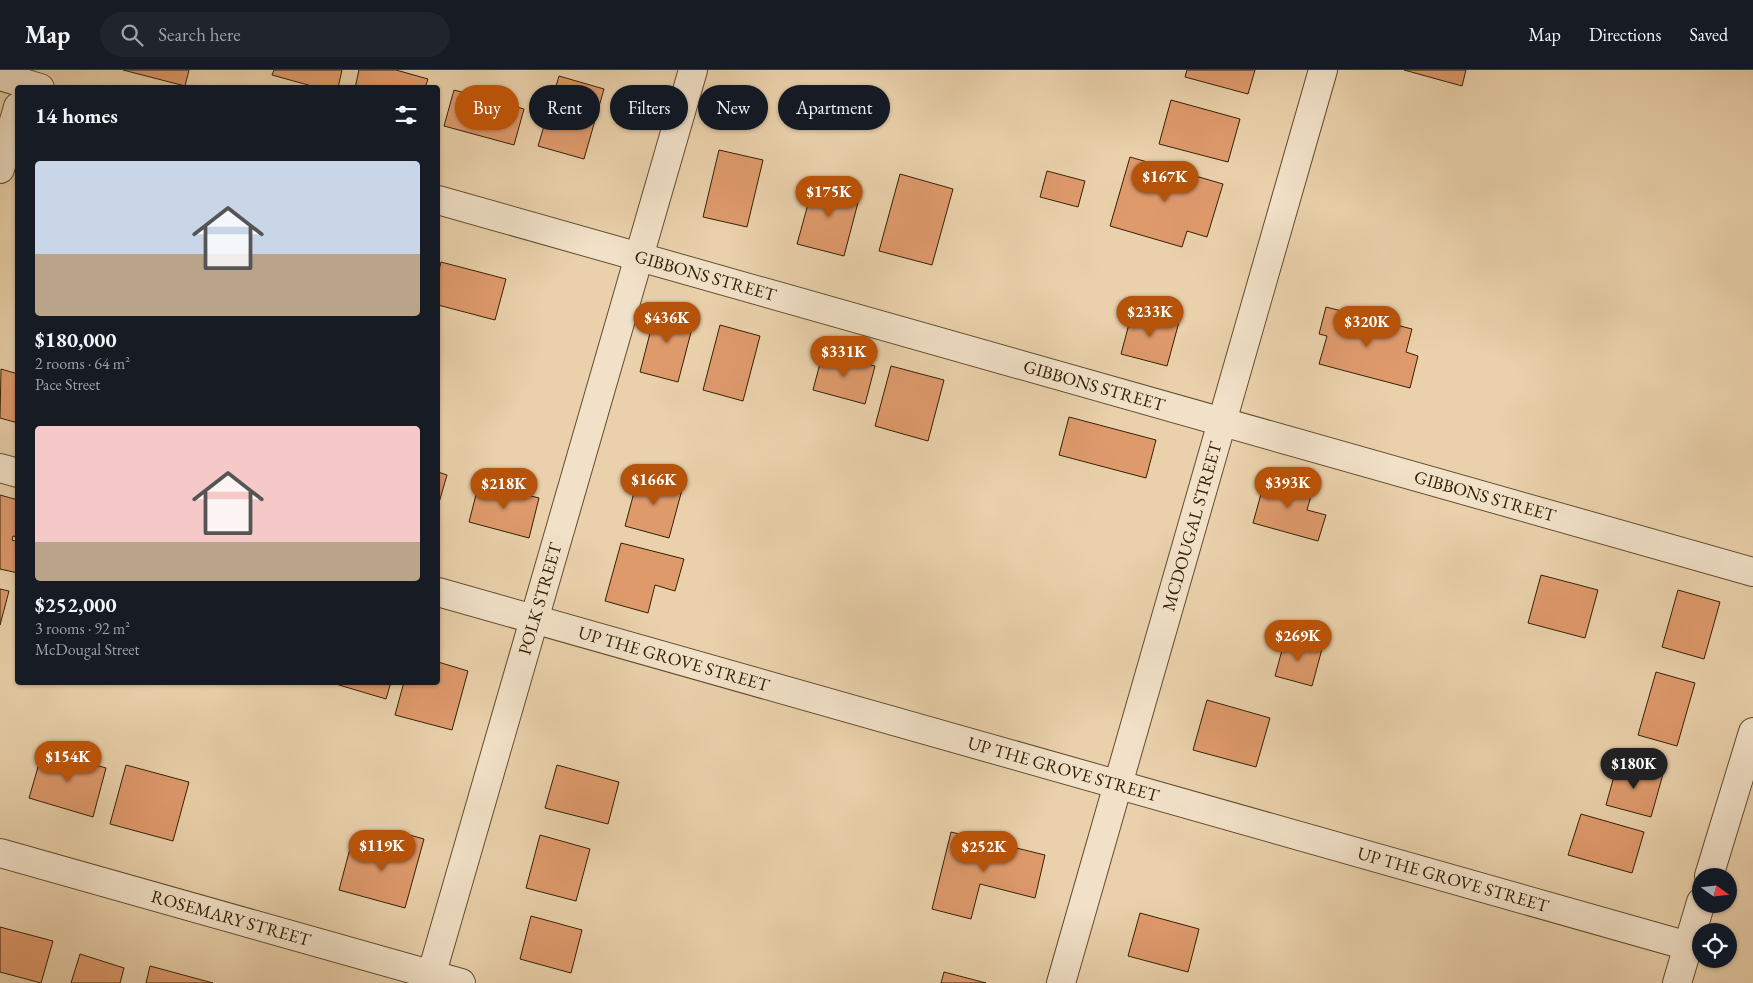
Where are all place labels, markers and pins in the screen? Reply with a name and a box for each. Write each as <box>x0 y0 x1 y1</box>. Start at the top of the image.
pin: $167K <box>1130 160 1200 203</box>
pin: $175K <box>794 176 864 218</box>
pin: $233K <box>1115 296 1185 338</box>
pin: $436K <box>632 302 702 344</box>
pin: $320K <box>1332 306 1402 348</box>
pin: $331K <box>809 336 879 378</box>
pin: $166K <box>619 464 689 506</box>
pin: $393K <box>1253 466 1323 509</box>
pin: $218K <box>469 468 539 510</box>
pin: $269K <box>1263 620 1333 662</box>
pin: $154K <box>33 740 103 783</box>
pin: $180K <box>1599 748 1669 790</box>
pin: $119K <box>347 830 417 872</box>
pin: $252K <box>949 830 1019 873</box>

